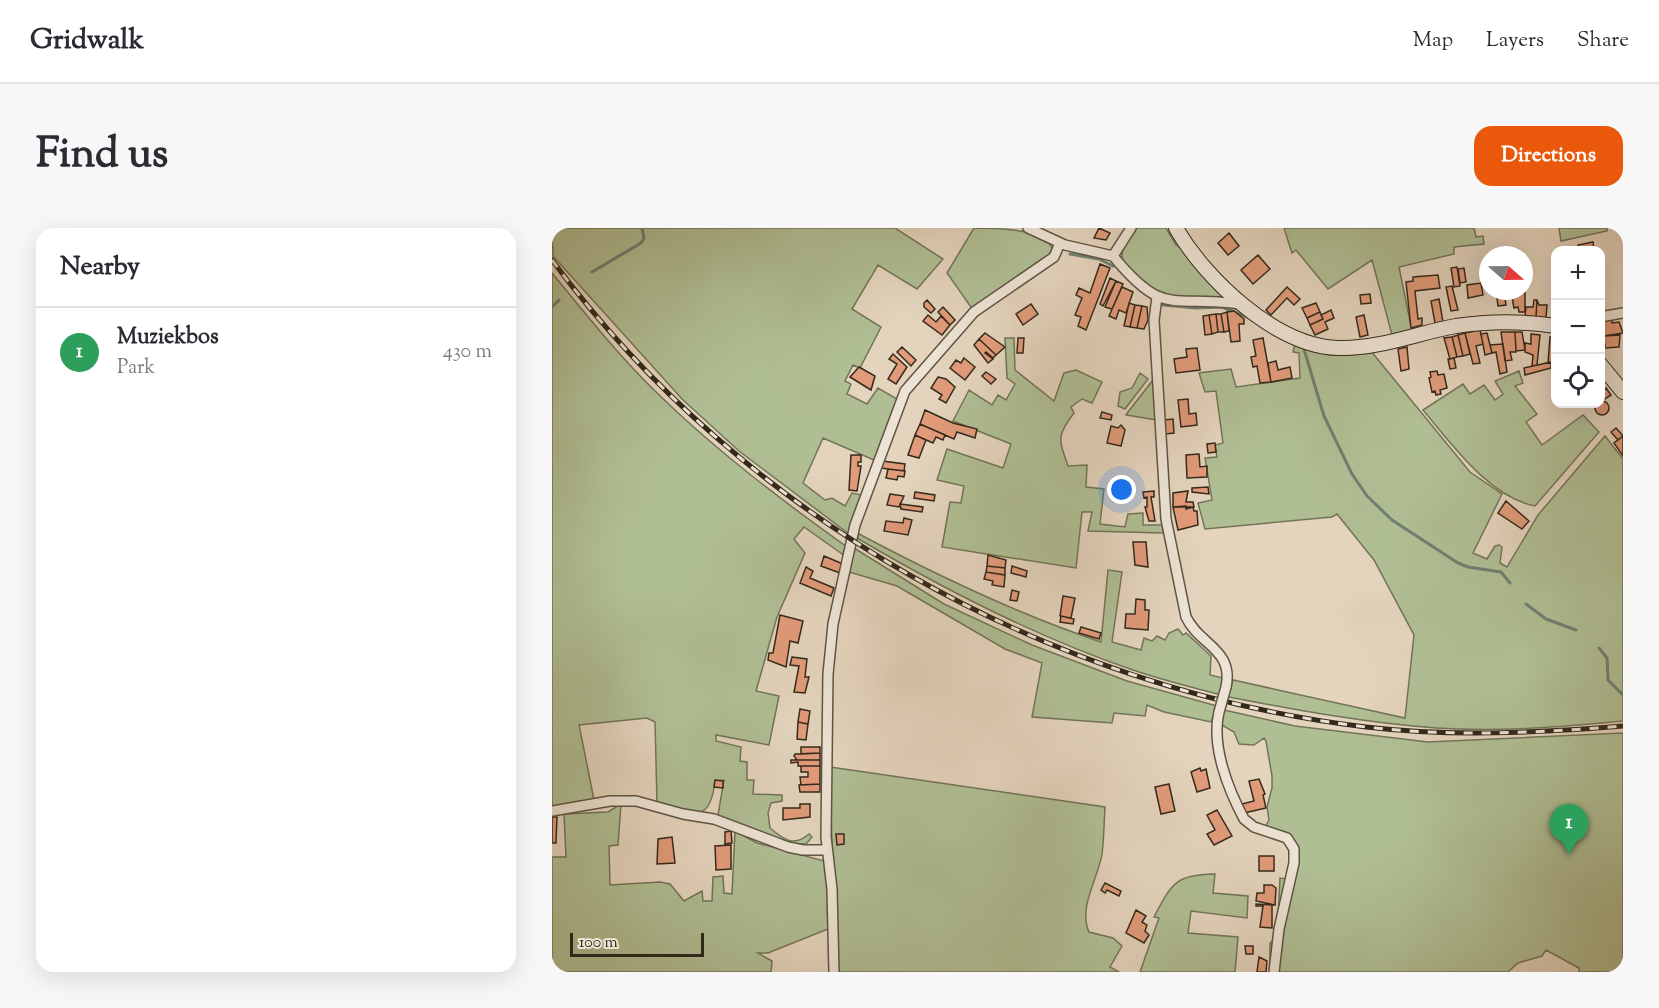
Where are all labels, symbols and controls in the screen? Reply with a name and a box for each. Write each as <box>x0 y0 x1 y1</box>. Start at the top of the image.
text: Gridwalk <box>30 21 144 61</box>
text: Map <box>1413 26 1453 56</box>
text: Layers <box>1486 26 1544 56</box>
text: Share <box>1577 26 1629 56</box>
text: Find us <box>36 126 168 186</box>
button: Directions <box>1474 126 1623 186</box>
north arrow <box>1479 246 1533 300</box>
map controls <box>1551 246 1605 408</box>
button: + <box>1551 246 1605 300</box>
text: Nearby <box>60 249 140 286</box>
button: − <box>1551 300 1605 354</box>
text: Muziekbos <box>117 322 219 354</box>
text: 1 <box>76 338 83 367</box>
text: 430 m <box>443 338 492 367</box>
text: Park <box>117 354 155 383</box>
button: locate <box>1551 354 1605 408</box>
your location <box>1107 475 1136 504</box>
pin: 1 <box>1550 804 1588 854</box>
scale bar <box>570 930 704 958</box>
text: 100 m <box>579 932 618 955</box>

